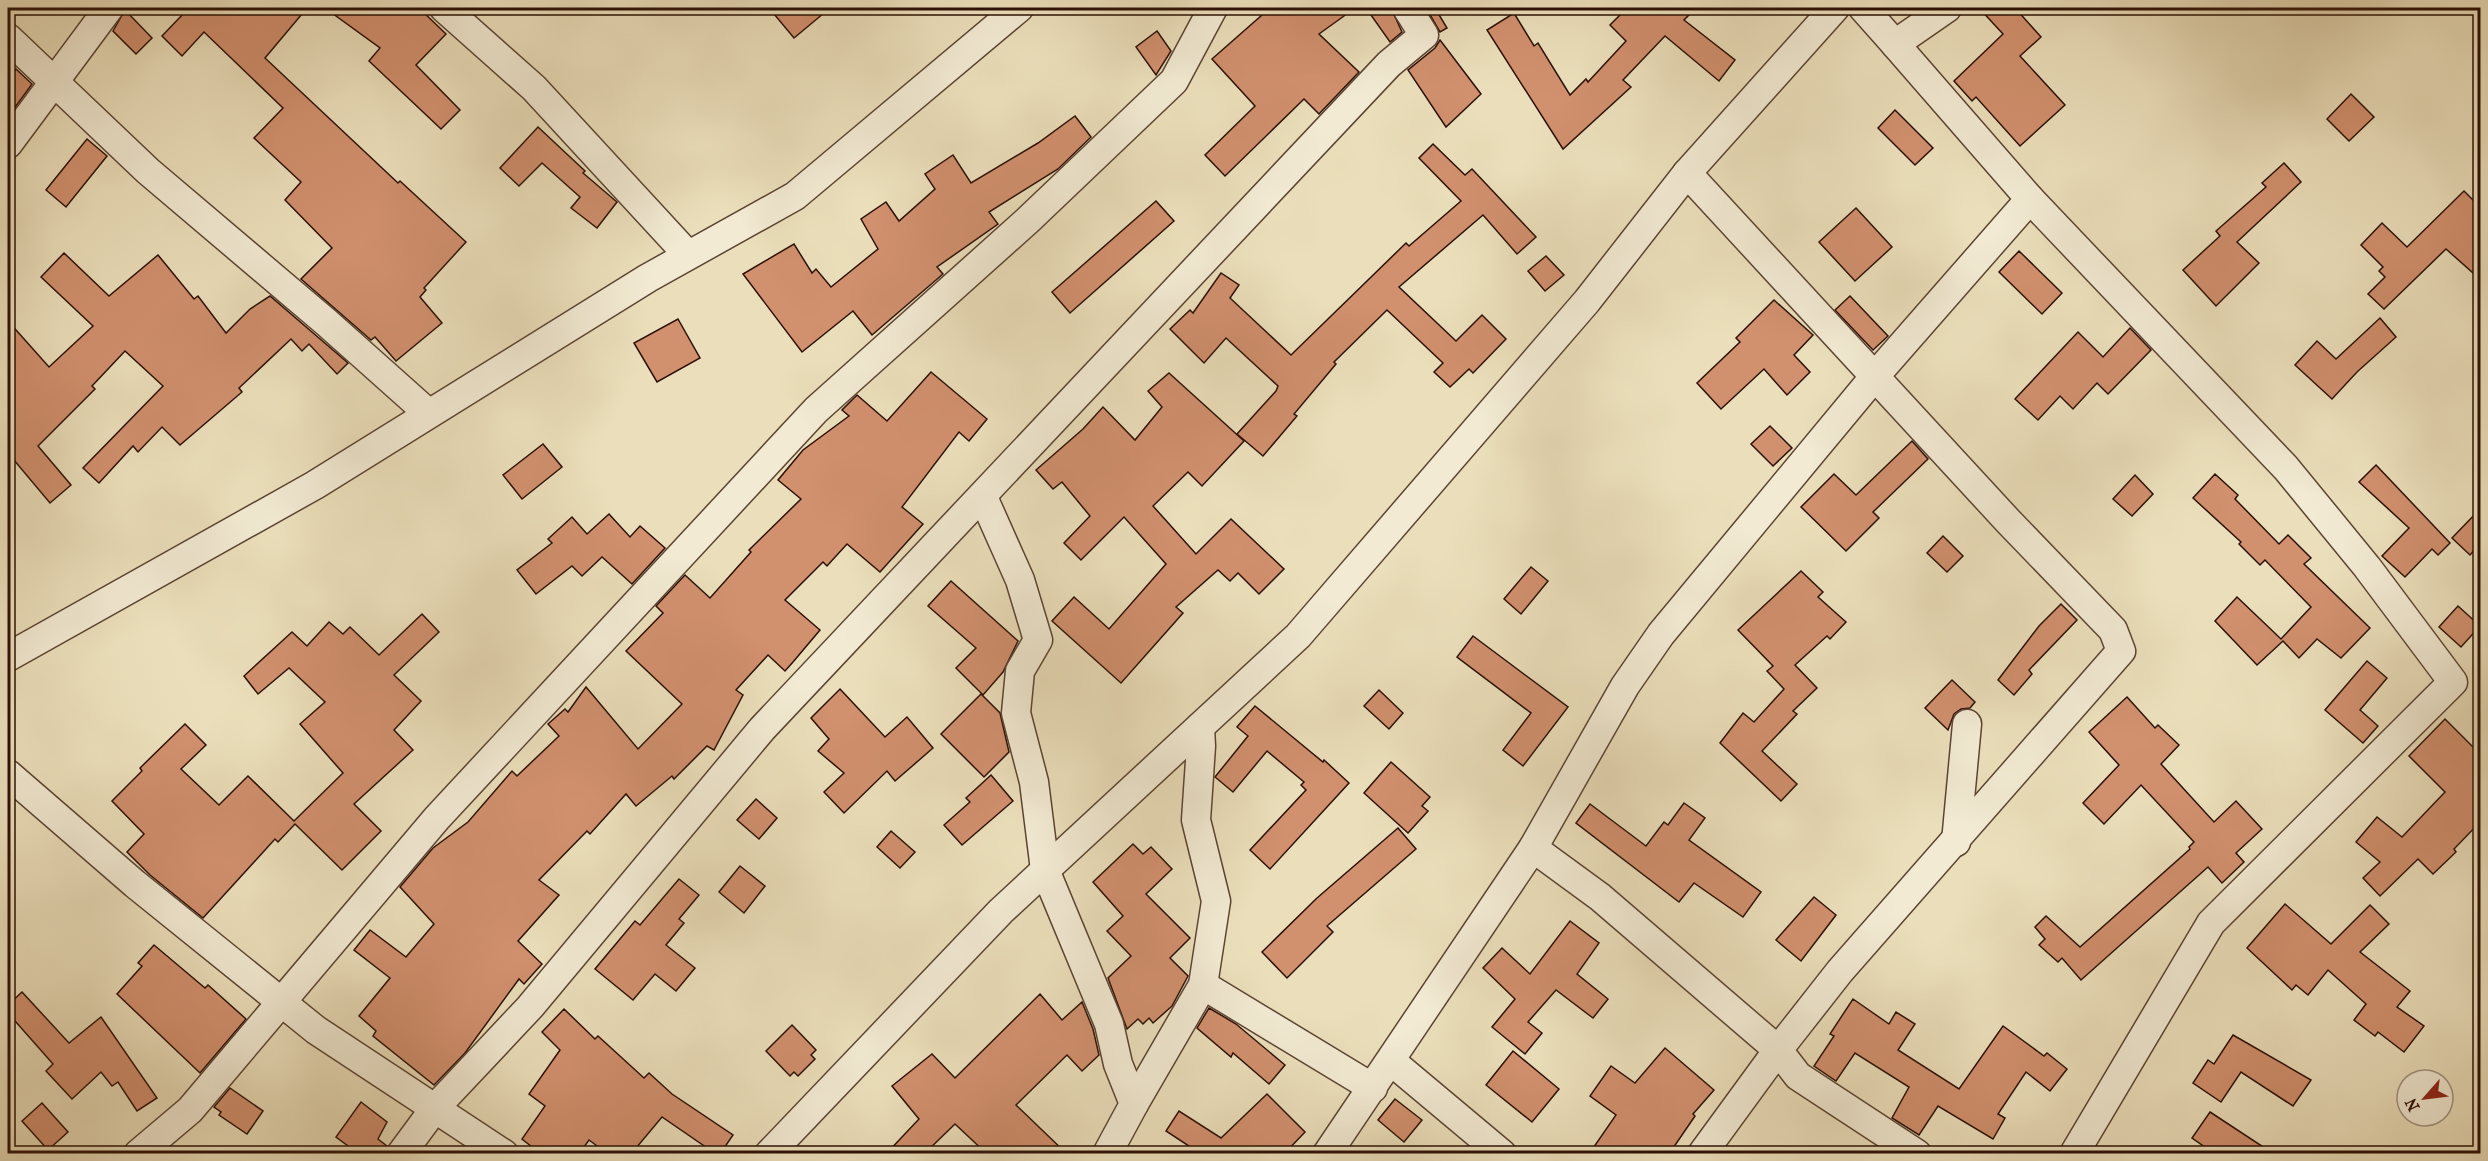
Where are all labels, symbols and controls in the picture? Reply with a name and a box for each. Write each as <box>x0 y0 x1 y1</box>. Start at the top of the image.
north arrow <box>2395 1068 2455 1128</box>
text: N <box>2401 1094 2423 1115</box>

